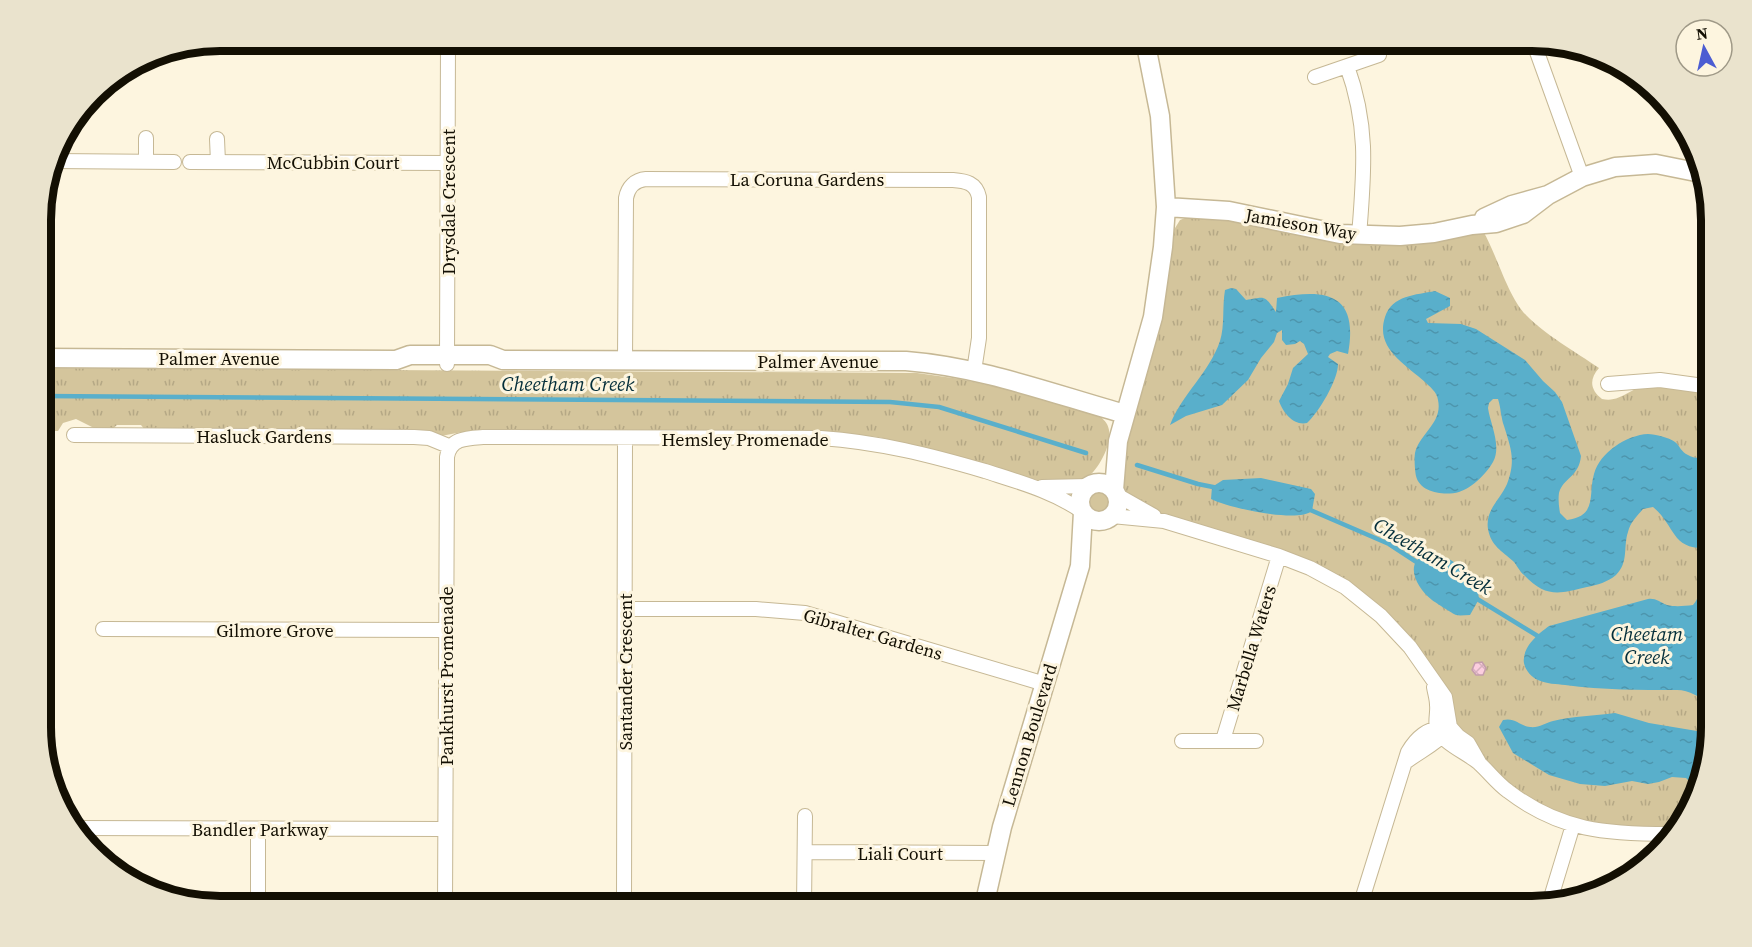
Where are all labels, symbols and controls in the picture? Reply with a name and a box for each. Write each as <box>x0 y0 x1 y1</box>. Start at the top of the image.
north arrow <box>1674 18 1734 78</box>
text: N <box>1695 21 1710 45</box>
street label: Drysdale Crescent <box>436 129 461 275</box>
street label: McCubbin Court <box>267 150 400 175</box>
street label: La Coruna Gardens <box>730 167 884 192</box>
street label: Jamieson Way <box>1242 202 1359 246</box>
street label: Palmer Avenue <box>158 346 280 371</box>
street label: Palmer Avenue <box>757 349 879 374</box>
water label: Cheetham Creek <box>502 370 635 398</box>
street label: Hasluck Gardens <box>196 424 332 449</box>
street label: Hemsley Promenade <box>661 427 829 452</box>
water label: Cheetham Creek <box>1368 511 1498 602</box>
street label: Marbella Waters <box>1220 582 1282 714</box>
street label: Pankhurst Promenade <box>434 586 459 766</box>
street label: Santander Crescent <box>613 594 638 750</box>
street label: Gibralter Gardens <box>800 602 946 666</box>
street label: Gilmore Grove <box>216 618 334 643</box>
water label: Cheetam Creek <box>1611 620 1684 671</box>
street label: Lennon Boulevard <box>995 661 1063 809</box>
street label: Bandler Parkway <box>192 817 329 842</box>
street label: Liali Court <box>857 841 943 866</box>

